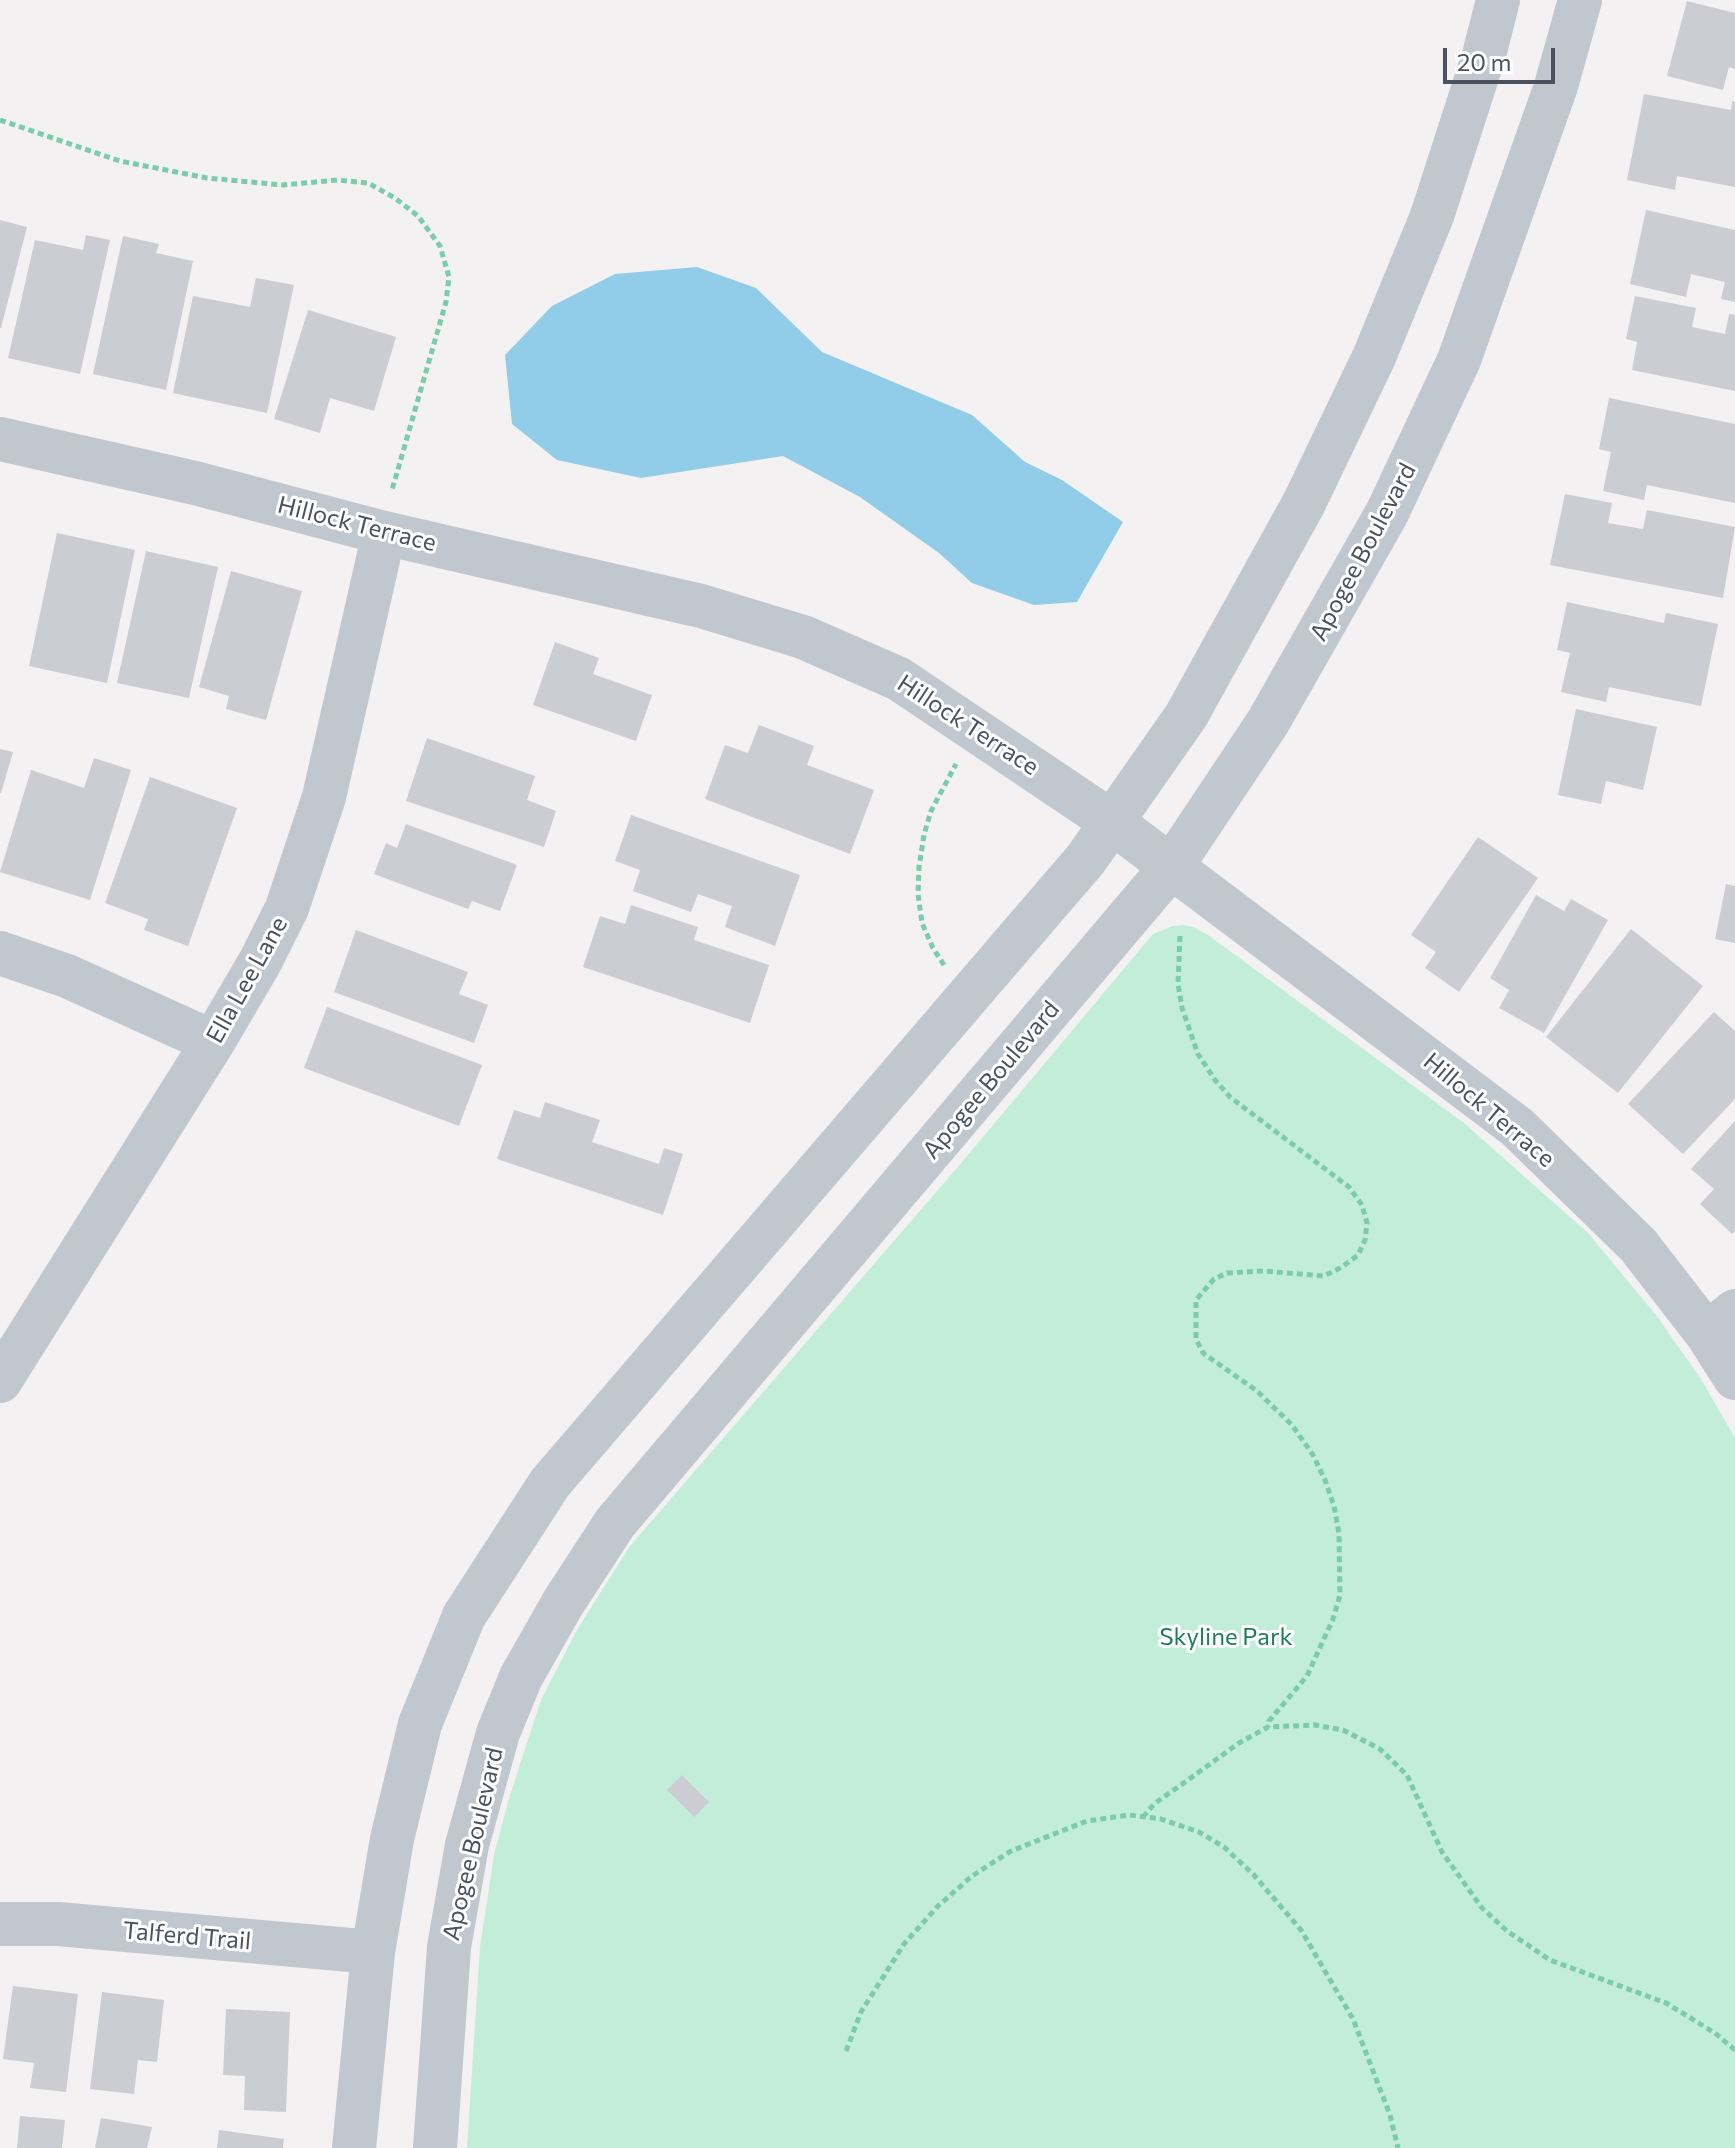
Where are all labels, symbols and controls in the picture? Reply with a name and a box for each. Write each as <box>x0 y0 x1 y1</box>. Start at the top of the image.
scale bar <box>1447 32 1559 82</box>
text: 20 m <box>1457 47 1511 76</box>
street label: Apogee Boulevard <box>1304 458 1422 646</box>
street label: Hillock Terrace <box>275 490 439 558</box>
street label: Hillock Terrace <box>892 669 1044 781</box>
street label: Ella Lee Lane <box>200 912 294 1048</box>
street label: Apogee Boulevard <box>917 995 1065 1165</box>
street label: Hillock Terrace <box>1418 1047 1560 1173</box>
park label: Skyline Park <box>1160 1623 1292 1651</box>
street label: Apogee Boulevard <box>437 1745 509 1943</box>
street label: Talferd Trail <box>122 1916 252 1956</box>

